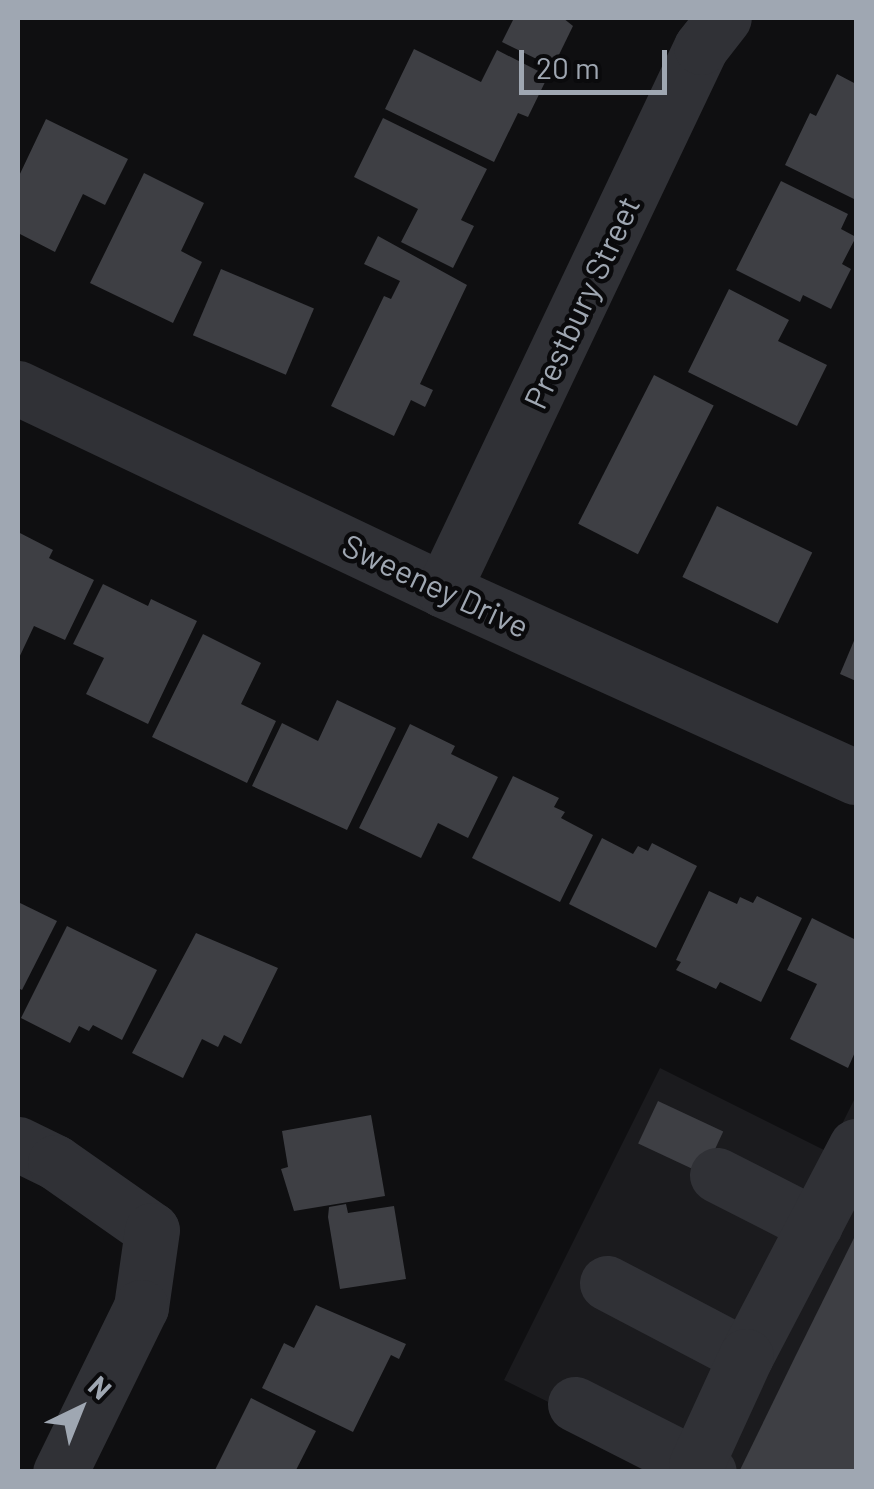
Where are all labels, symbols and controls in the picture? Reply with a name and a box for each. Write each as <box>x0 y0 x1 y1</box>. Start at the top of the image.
scale bar <box>524 30 672 92</box>
text: 20 m <box>536 49 600 85</box>
street label: Prestbury Street <box>515 190 647 414</box>
street label: Sweeney Drive <box>337 525 535 645</box>
north arrow <box>30 1359 130 1459</box>
text: N <box>82 1368 119 1406</box>

